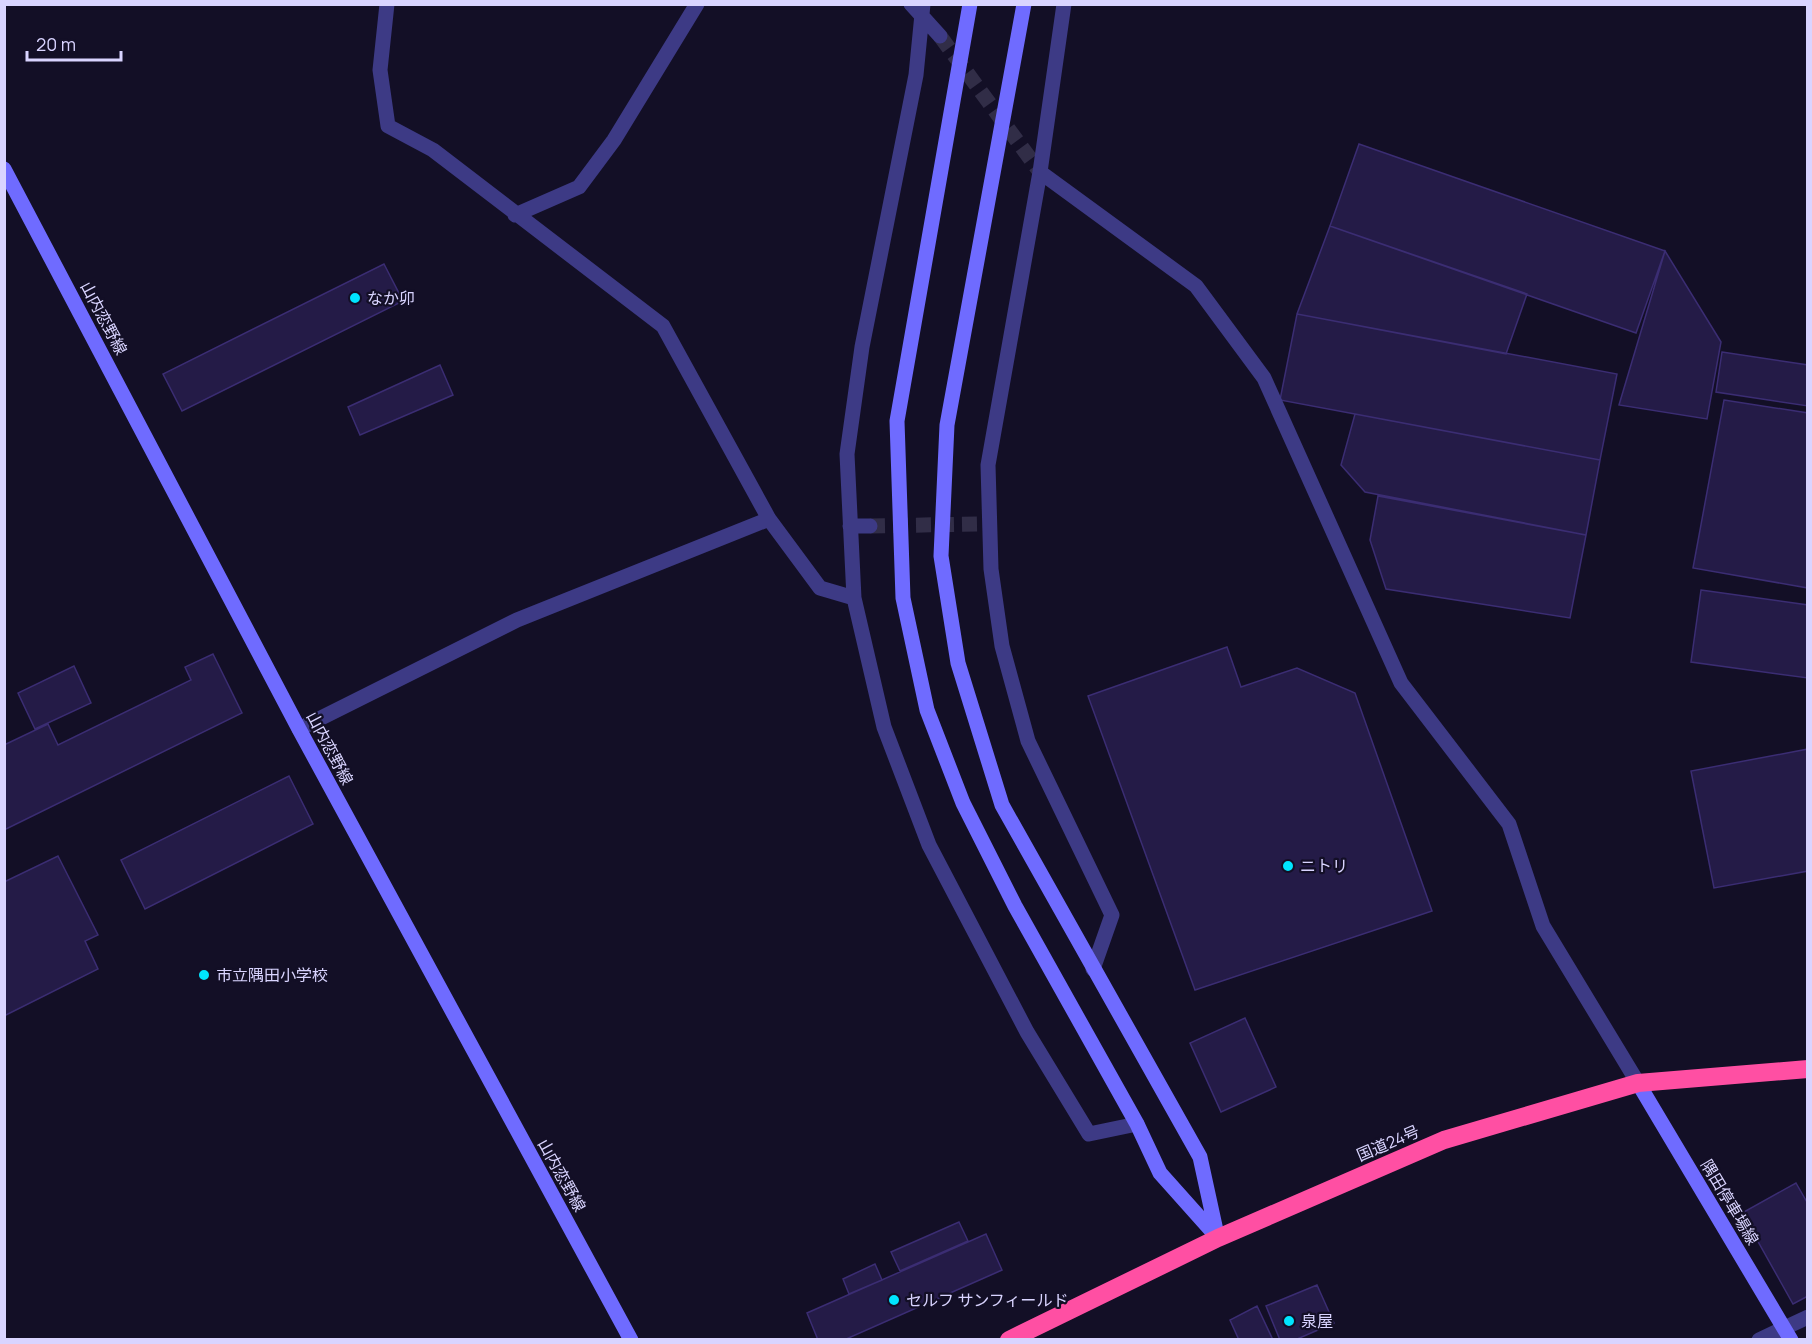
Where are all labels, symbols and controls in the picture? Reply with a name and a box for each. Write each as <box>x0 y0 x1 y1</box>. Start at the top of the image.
scale bar <box>27 24 122 62</box>
text: 20 m <box>36 32 76 56</box>
street label: 山内恋野線 <box>76 278 132 358</box>
place label: なか卯 <box>367 287 415 309</box>
marker: なか卯 <box>348 291 362 305</box>
street label: 山内恋野線 <box>302 708 358 788</box>
place label: ニトリ <box>1300 855 1348 877</box>
marker: ニトリ <box>1281 859 1295 873</box>
place label: 市立隅田小学校 <box>216 964 328 986</box>
marker: 市立隅田小学校 <box>197 968 211 982</box>
street label: 国道24号 <box>1353 1120 1423 1166</box>
street label: 山内恋野線 <box>533 1135 591 1215</box>
street label: 隅田停車場線 <box>1696 1155 1764 1249</box>
place label: セルフ サンフィールド <box>906 1289 1068 1311</box>
marker: セルフ サンフィールド <box>887 1293 901 1307</box>
place label: 泉屋 <box>1301 1310 1333 1332</box>
marker: 泉屋 <box>1282 1314 1296 1328</box>

